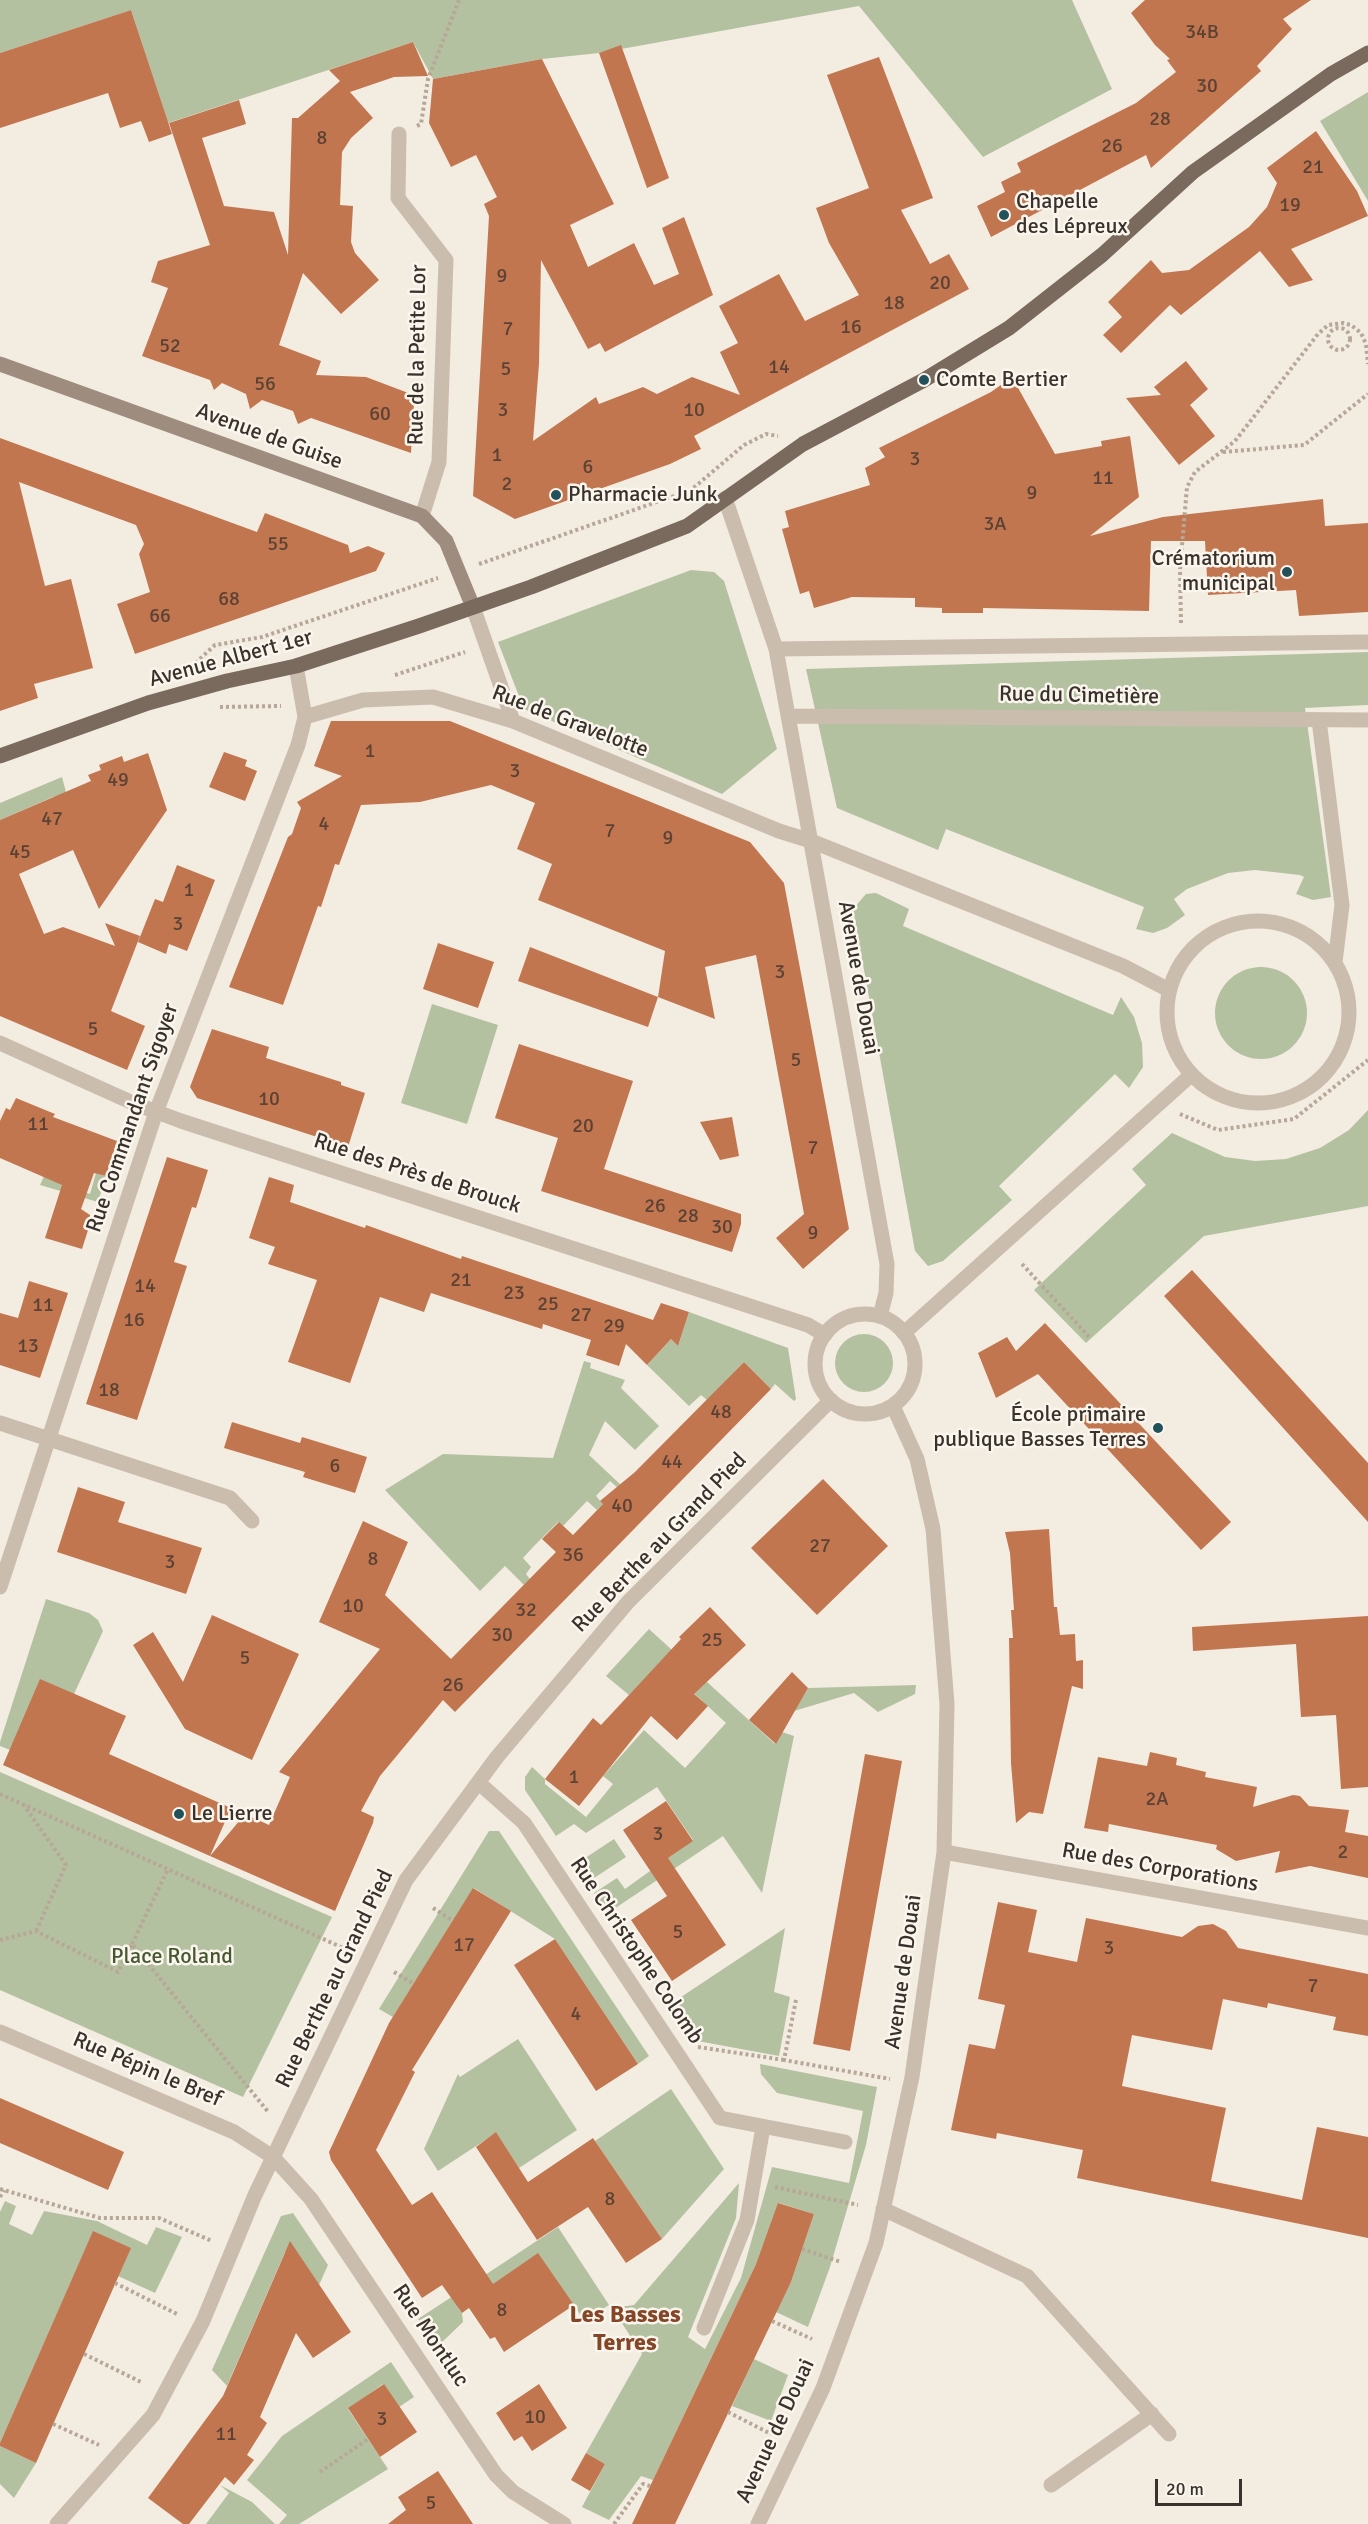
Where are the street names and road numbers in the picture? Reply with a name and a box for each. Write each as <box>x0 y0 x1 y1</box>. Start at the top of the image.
street label: Rue de la Petite Lor <box>403 264 433 446</box>
street label: Avenue de Guise <box>192 398 346 476</box>
street label: Avenue Albert 1er <box>146 625 316 693</box>
street label: Rue de Gravelotte <box>488 680 652 764</box>
street label: Rue du Cimetière <box>999 681 1159 711</box>
street label: Avenue de Douai <box>831 899 885 1057</box>
street label: Rue Commandant Sigoyer <box>81 1000 185 1236</box>
street label: Rue des Près de Brouck <box>310 1128 524 1220</box>
street label: Rue Berthe au Grand Pied <box>567 1448 753 1638</box>
street label: Rue des Corporations <box>1060 1838 1260 1898</box>
street label: Rue Christophe Colomb <box>564 1853 708 2049</box>
street label: Rue Berthe au Grand Pied <box>271 1865 399 2093</box>
street label: Avenue de Douai <box>880 1893 928 2051</box>
street label: Rue Pépin le Bref <box>69 2027 225 2113</box>
street label: Rue Montluc <box>386 2280 474 2392</box>
street label: Avenue de Douai <box>731 2355 821 2507</box>

